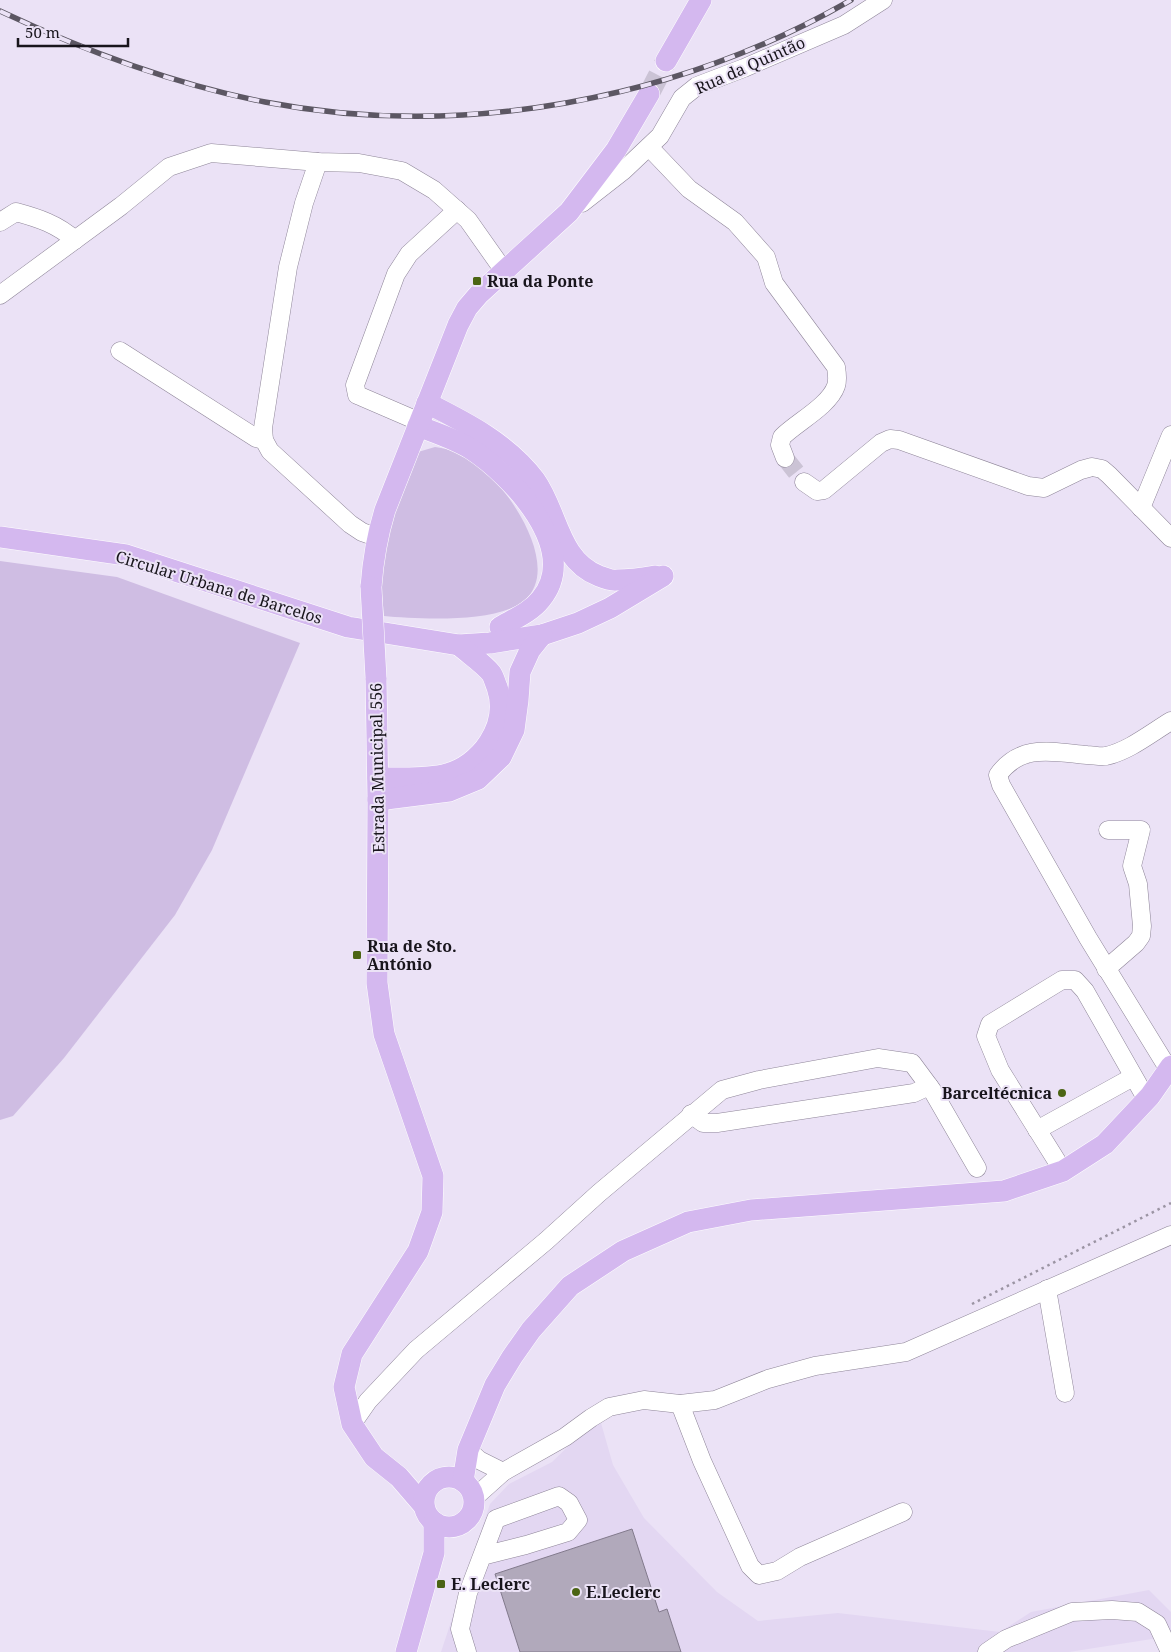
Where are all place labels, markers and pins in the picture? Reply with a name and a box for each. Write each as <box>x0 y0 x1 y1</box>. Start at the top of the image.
place label: Rua da Ponte <box>487 270 593 292</box>
marker: Rua da Ponte <box>471 275 483 287</box>
place label: Rua de Sto. António <box>367 935 457 975</box>
marker: Rua de Sto. António <box>351 949 363 961</box>
place label: Barceltécnica <box>942 1082 1052 1104</box>
marker: Barceltécnica <box>1056 1087 1068 1099</box>
place label: E. Leclerc <box>451 1573 530 1595</box>
marker: E. Leclerc <box>435 1578 447 1590</box>
place label: E.Leclerc <box>586 1581 661 1603</box>
marker: E.Leclerc <box>570 1586 582 1598</box>

